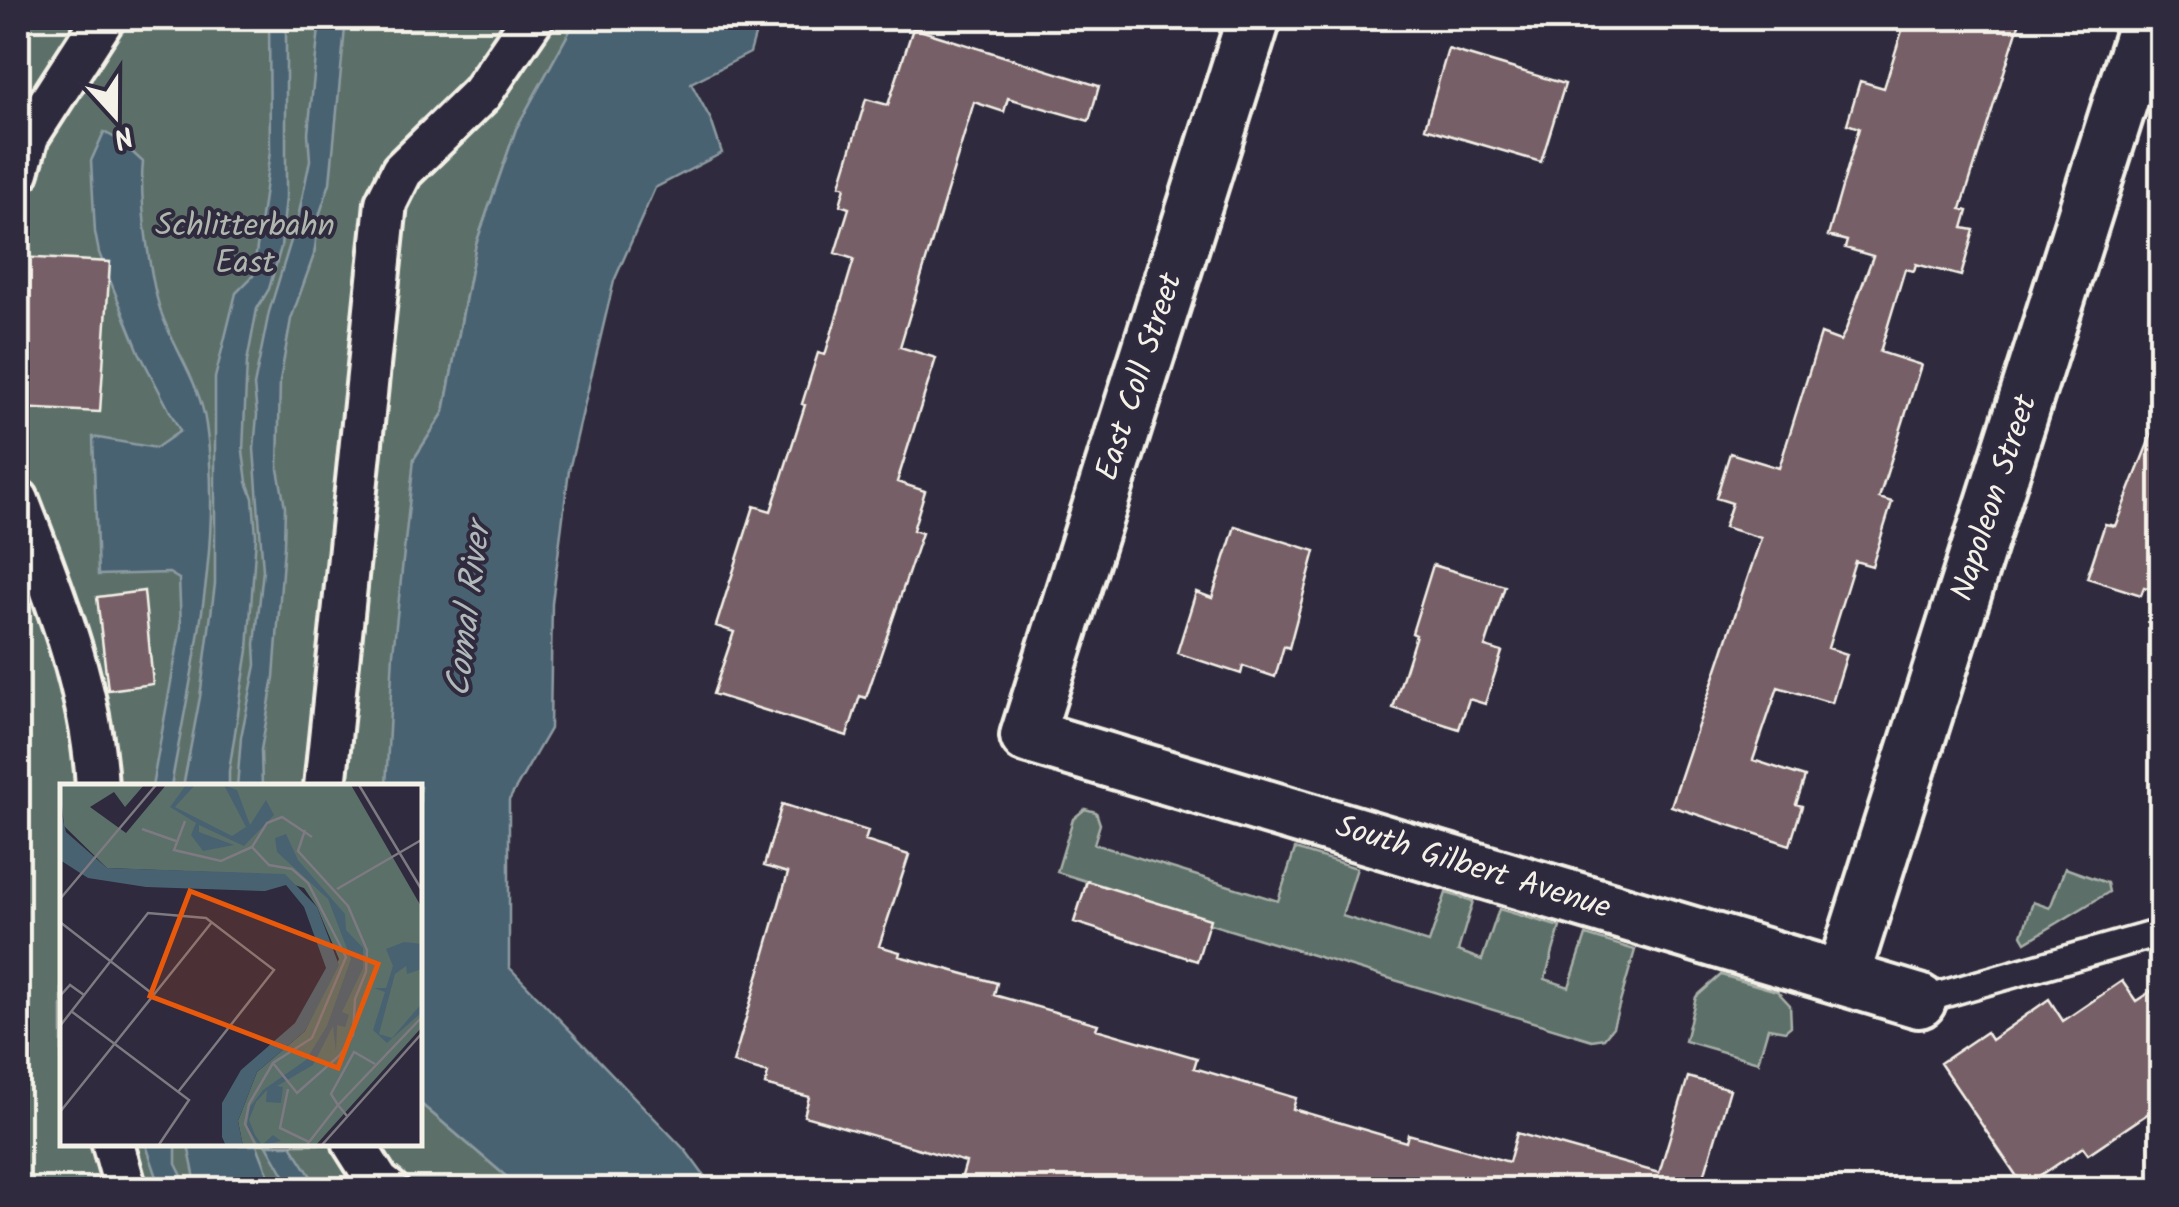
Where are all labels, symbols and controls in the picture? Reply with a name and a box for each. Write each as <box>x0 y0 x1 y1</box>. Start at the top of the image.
north arrow <box>65 65 165 165</box>
text: N <box>106 112 139 160</box>
park label: Schlitterbahn East <box>155 201 335 289</box>
street label: East Coll Street <box>1082 266 1198 488</box>
street label: Napoleon Street <box>1938 388 2053 608</box>
water label: Comal River <box>432 514 509 700</box>
inset map <box>60 784 422 1147</box>
street label: South Gilbert Avenue <box>1329 802 1617 934</box>

